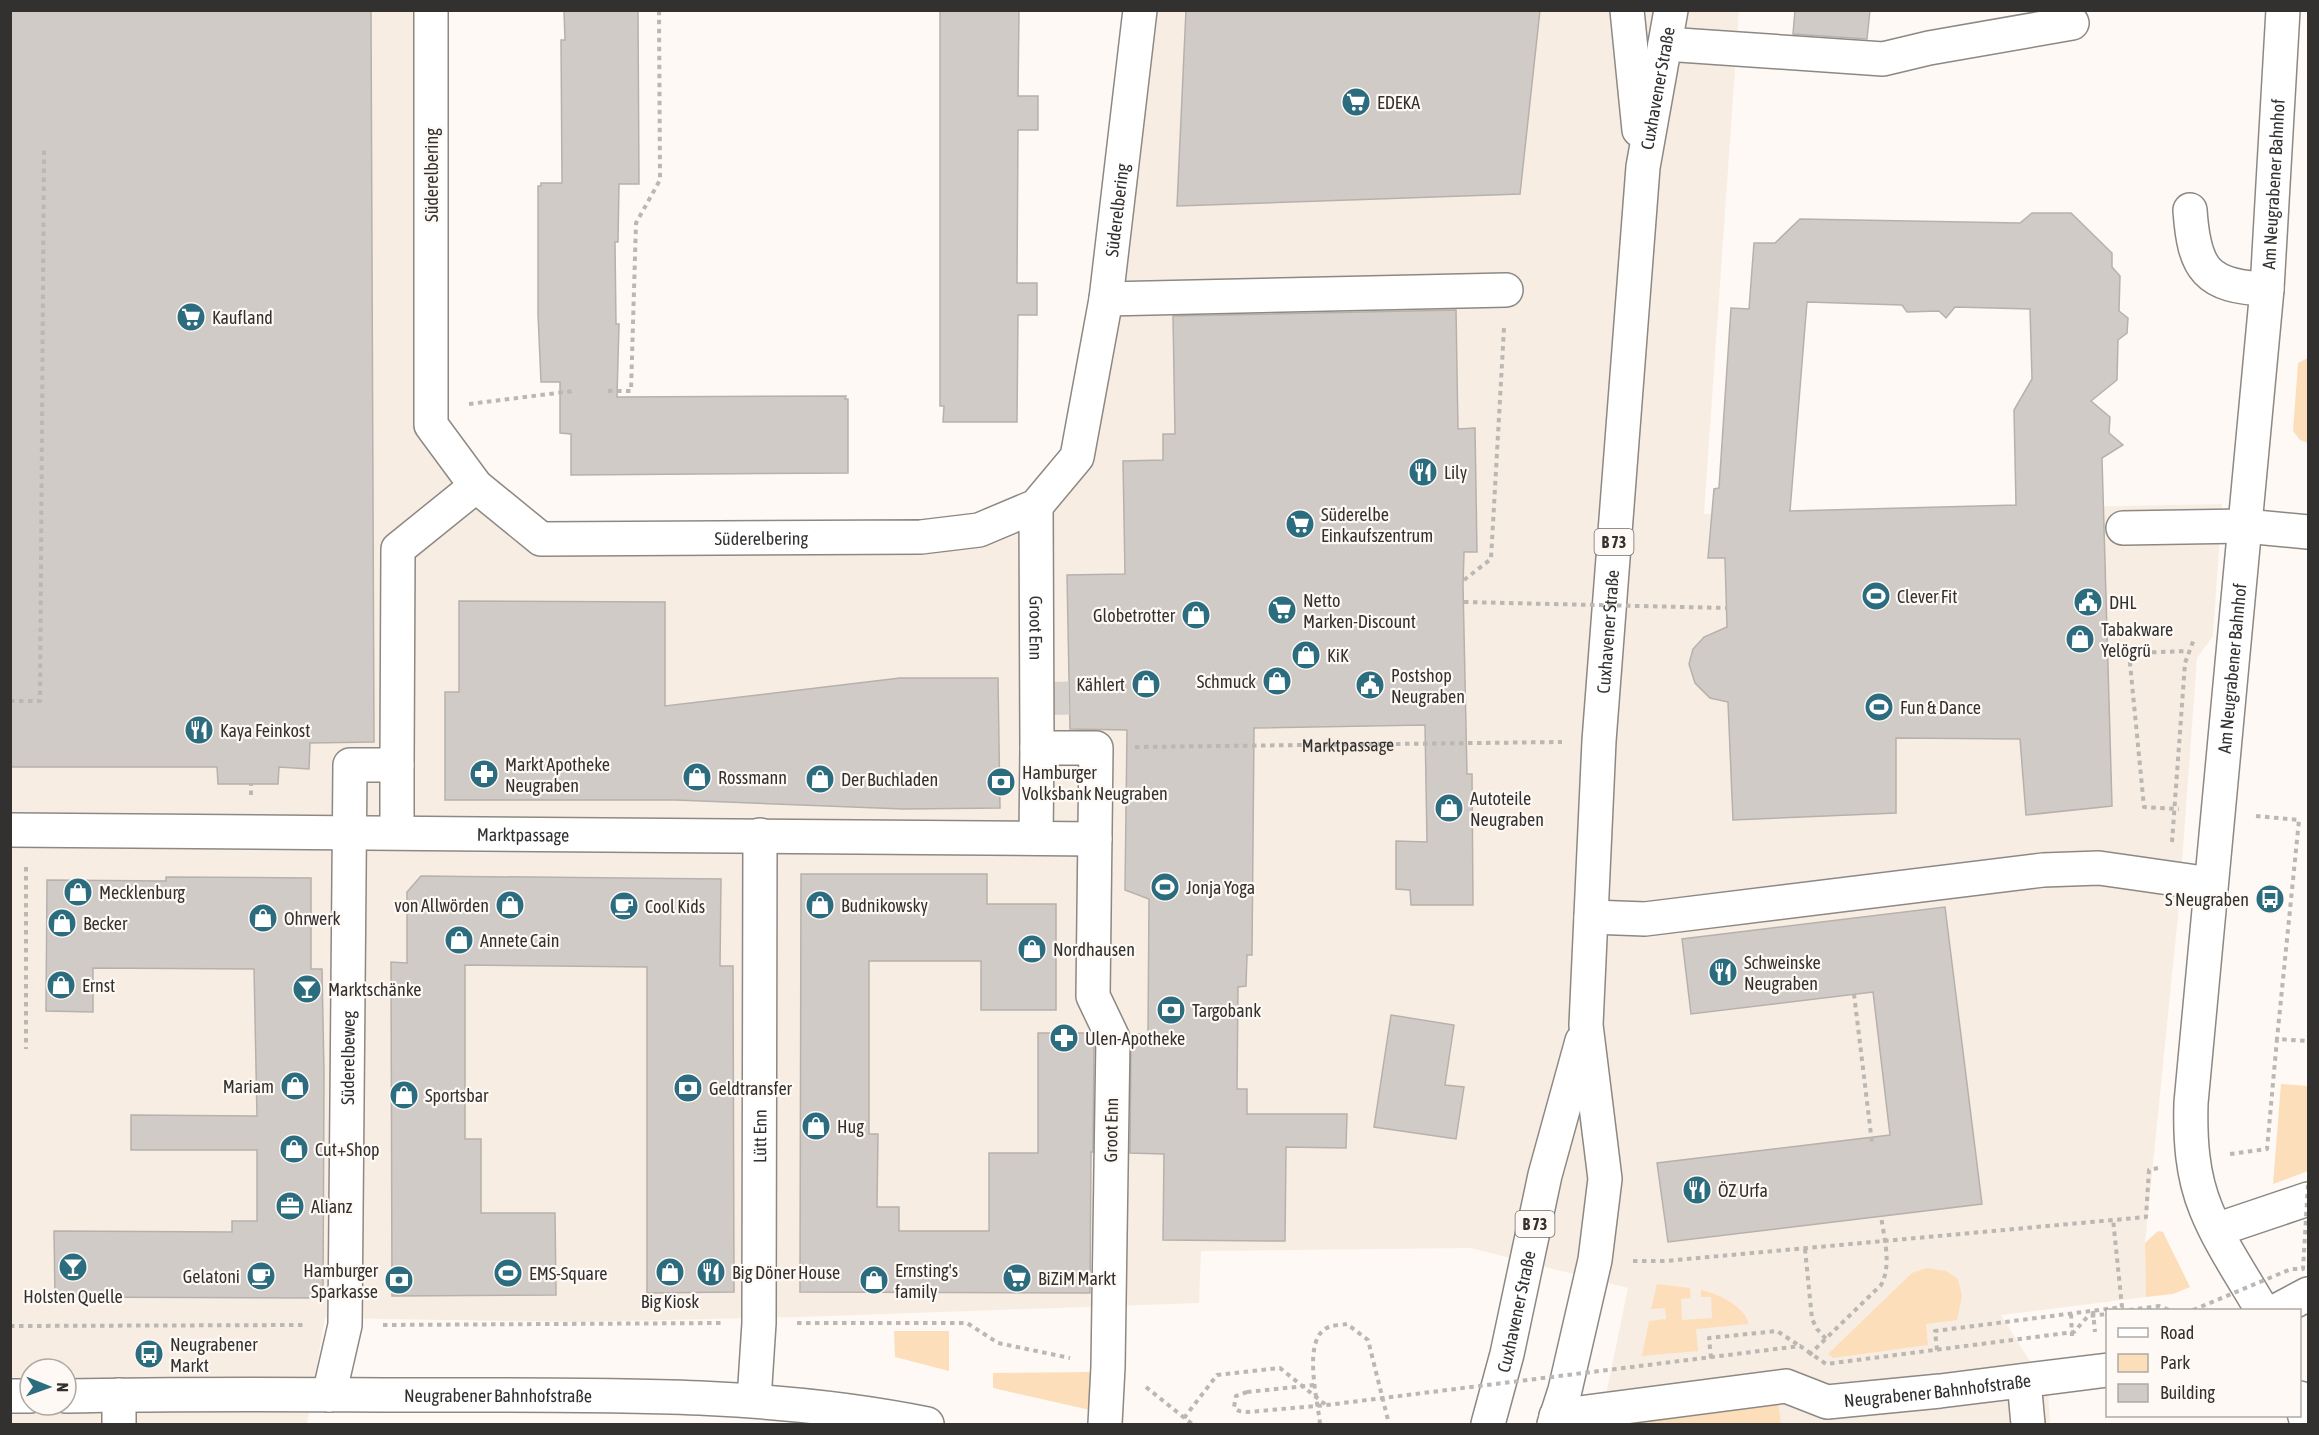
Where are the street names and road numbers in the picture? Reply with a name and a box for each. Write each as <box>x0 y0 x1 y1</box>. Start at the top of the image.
street label: Cuxhavener Straße <box>1636 25 1678 151</box>
street label: Am Neugrabener Bahnhof <box>2258 98 2288 270</box>
street label: Süderelbering <box>421 128 442 222</box>
street label: Süderelbering <box>1101 162 1132 258</box>
street label: Süderelbering <box>714 527 809 549</box>
road number: B 73 <box>1594 529 1634 555</box>
street label: Cuxhavener Straße <box>1592 569 1623 694</box>
street label: Am Neugrabener Bahnhof <box>2213 582 2250 754</box>
street label: Groot Enn <box>1026 596 1047 660</box>
street label: Marktpassage <box>1302 733 1394 756</box>
street label: Marktpassage <box>477 823 569 845</box>
street label: Süderelbeweg <box>336 1010 358 1105</box>
street label: Groot Enn <box>1100 1098 1122 1162</box>
street label: Lütt Enn <box>749 1109 770 1163</box>
road number: B 73 <box>1516 1211 1555 1237</box>
street label: Cuxhavener Straße <box>1492 1249 1539 1375</box>
street label: Neugrabener Bahnhofstraße <box>1843 1369 2032 1411</box>
street label: Neugrabener Bahnhofstraße <box>404 1384 592 1406</box>

